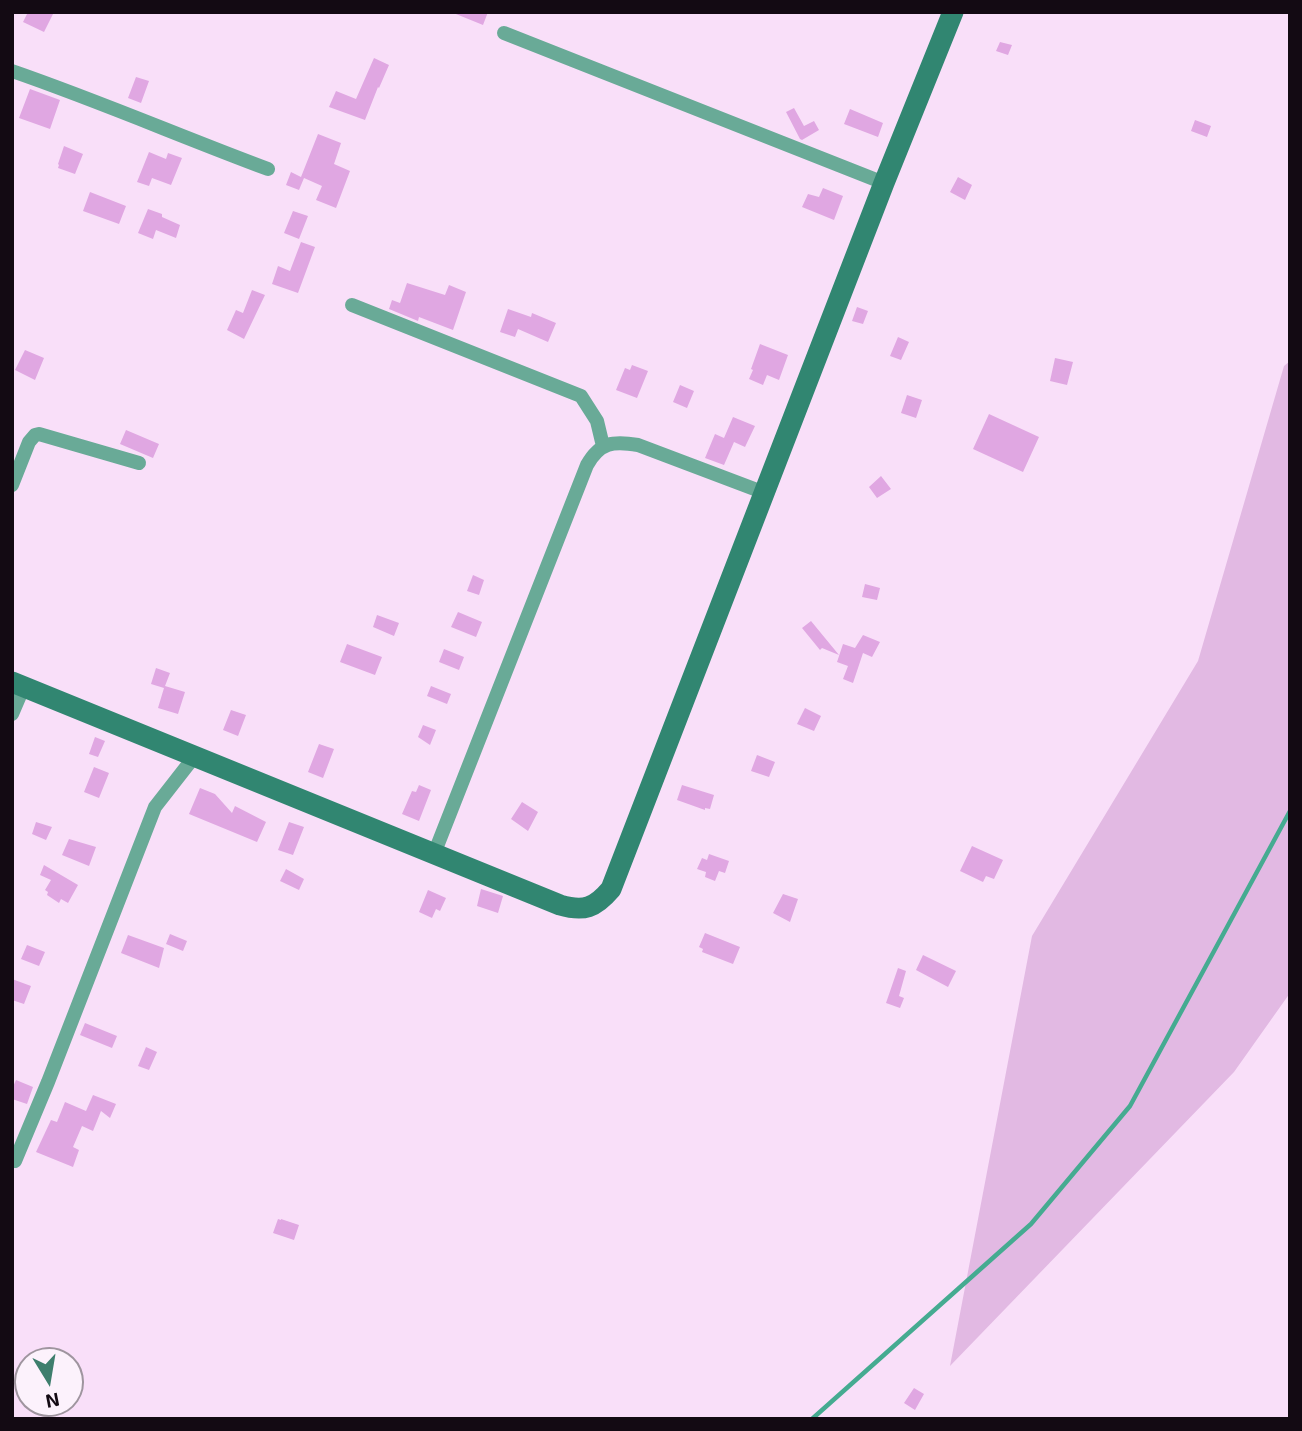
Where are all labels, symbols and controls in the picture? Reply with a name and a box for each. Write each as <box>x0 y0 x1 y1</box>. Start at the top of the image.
north arrow <box>14 1347 84 1417</box>
text: N <box>44 1389 62 1414</box>

